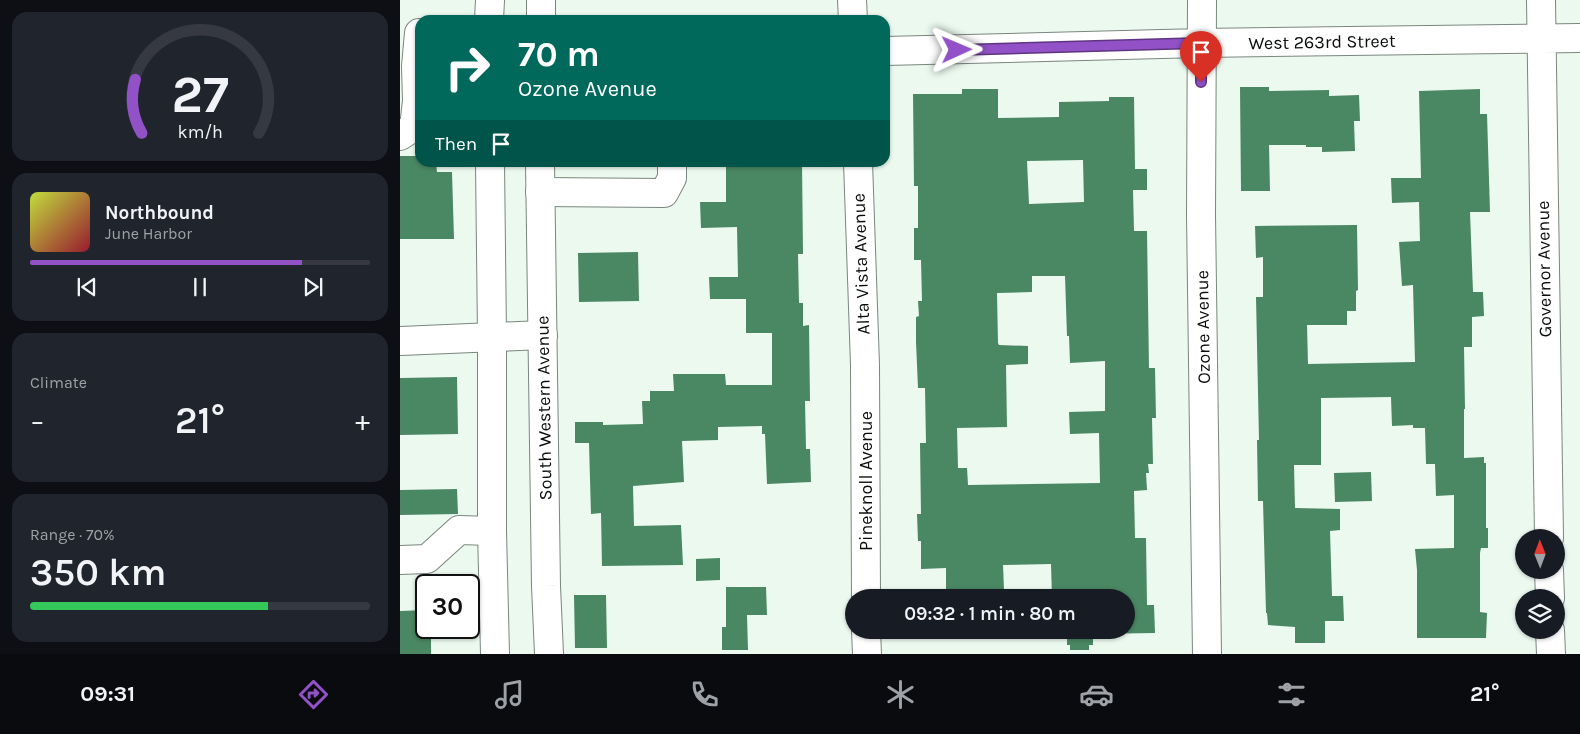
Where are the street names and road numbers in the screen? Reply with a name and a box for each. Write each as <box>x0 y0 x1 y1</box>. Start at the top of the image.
street label: West 263rd Street <box>1248 30 1396 54</box>
street label: Alta Vista Avenue <box>848 193 874 335</box>
street label: Governor Avenue <box>1532 200 1556 338</box>
street label: Ozone Avenue <box>1191 270 1215 384</box>
street label: South Western Avenue <box>531 316 557 500</box>
street label: Pineknoll Avenue <box>855 411 877 551</box>

